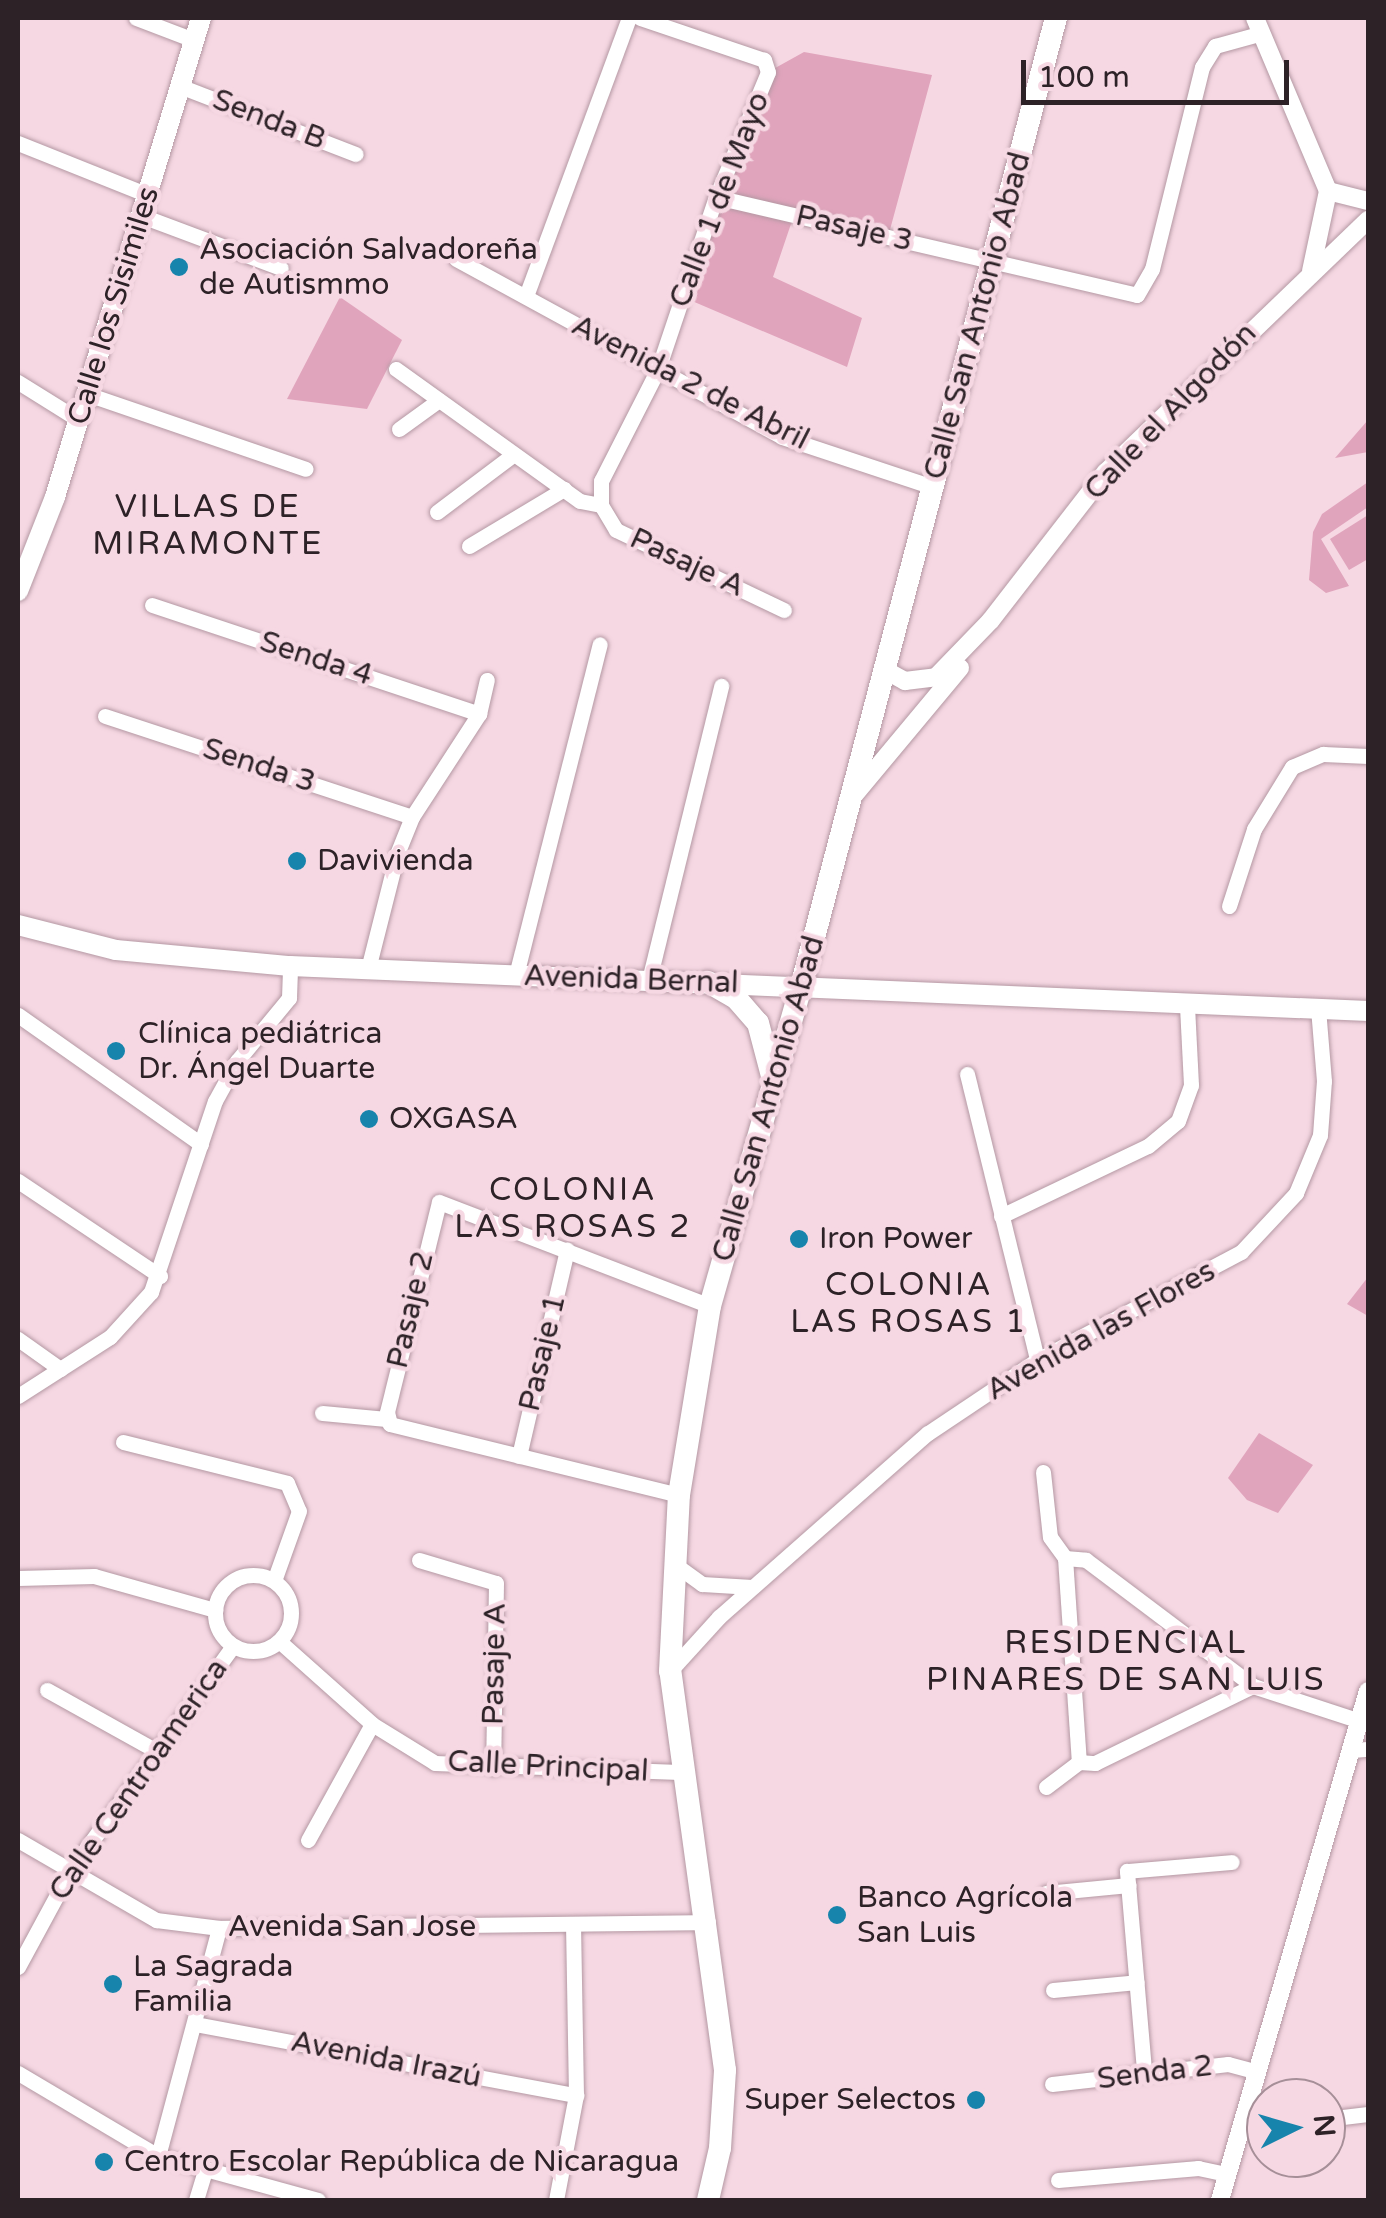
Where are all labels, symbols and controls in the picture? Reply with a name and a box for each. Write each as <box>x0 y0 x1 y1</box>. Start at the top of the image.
scale bar <box>1026 40 1294 102</box>
text: 100 m <box>1038 59 1130 96</box>
street label: Senda B <box>207 82 331 158</box>
street label: Calle 1 de Mayo <box>662 87 778 313</box>
street label: Calle San Antonio Abad <box>917 149 1039 483</box>
street label: Calle los Sisimiles <box>61 183 167 429</box>
street label: Pasaje 3 <box>792 198 916 260</box>
place label: Asociación Salvadoreña de Autismmo <box>199 232 538 302</box>
marker: Asociación Salvadoreña de Autismmo <box>168 256 190 278</box>
street label: Avenida 2 de Abril <box>565 308 815 458</box>
street label: Calle el Algodón <box>1077 316 1265 508</box>
district label: VILLAS DE MIRAMONTE <box>92 489 324 564</box>
street label: Pasaje A <box>624 521 750 605</box>
street label: Senda 4 <box>255 624 377 694</box>
street label: Senda 3 <box>198 731 320 801</box>
place label: Davivienda <box>317 843 474 879</box>
marker: Davivienda <box>286 850 308 872</box>
street label: Calle San Antonio Abad <box>705 932 833 1266</box>
street label: Avenida Bernal <box>523 958 739 1002</box>
place label: Clínica pediátrica Dr. Ángel Duarte <box>138 1016 382 1086</box>
marker: Clínica pediátrica Dr. Ángel Duarte <box>103 1038 129 1064</box>
place label: OXGASA <box>389 1101 518 1137</box>
marker: OXGASA <box>358 1108 380 1130</box>
district label: COLONIA LAS ROSAS 2 <box>454 1172 692 1247</box>
place label: Iron Power <box>819 1221 972 1257</box>
marker: Iron Power <box>788 1228 810 1250</box>
street label: Pasaje 2 <box>380 1248 442 1372</box>
street label: Avenida las Flores <box>980 1253 1222 1409</box>
district label: COLONIA LAS ROSAS 1 <box>790 1267 1028 1342</box>
street label: Pasaje 1 <box>512 1291 574 1415</box>
street label: Pasaje A <box>476 1603 514 1725</box>
district label: RESIDENCIAL PINARES DE SAN LUIS <box>926 1625 1326 1700</box>
street label: Calle Centroamerica <box>42 1652 236 1908</box>
street label: Calle Principal <box>447 1744 649 1790</box>
place label: Banco Agrícola San Luis <box>857 1880 1073 1950</box>
marker: Banco Agrícola San Luis <box>826 1904 848 1926</box>
street label: Avenida San Jose <box>228 1909 476 1945</box>
place label: La Sagrada Familia <box>133 1949 293 2020</box>
marker: La Sagrada Familia <box>102 1973 124 1995</box>
street label: Avenida Irazú <box>288 2024 484 2096</box>
street label: Senda 2 <box>1095 2048 1215 2098</box>
north arrow <box>1246 2078 1346 2178</box>
place label: Super Selectos <box>745 2082 956 2118</box>
marker: Super Selectos <box>965 2089 987 2111</box>
text: N <box>1306 2113 1342 2138</box>
place label: Centro Escolar República de Nicaragua <box>124 2144 679 2180</box>
marker: Centro Escolar República de Nicaragua <box>93 2151 115 2173</box>

